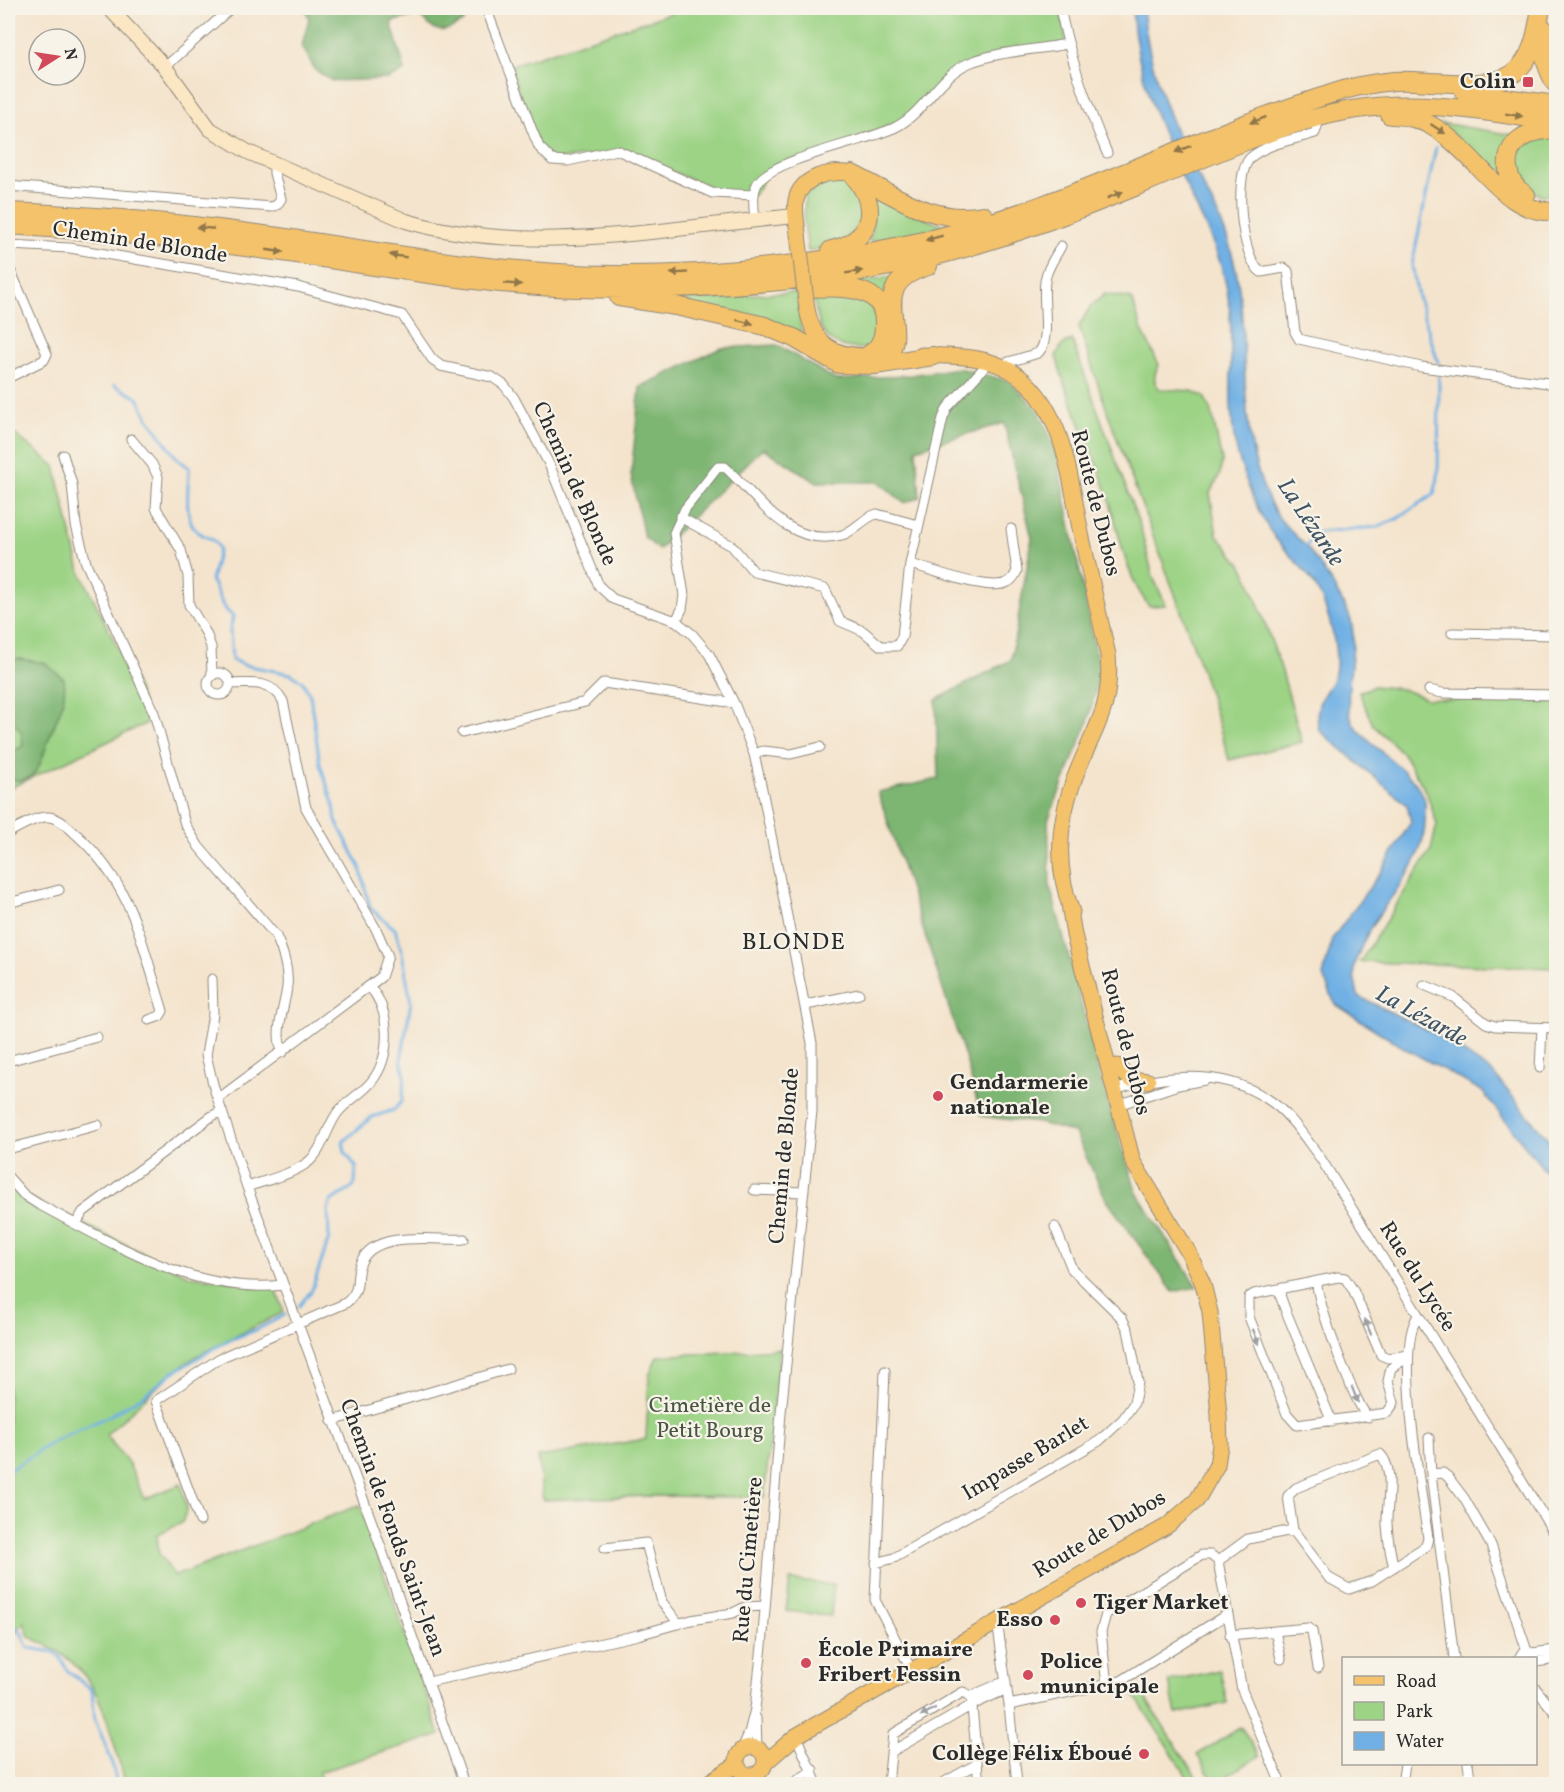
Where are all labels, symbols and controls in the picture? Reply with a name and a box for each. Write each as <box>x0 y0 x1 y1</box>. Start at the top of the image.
north arrow <box>27 27 87 87</box>
text: N <box>58 46 82 63</box>
place label: Colin <box>1460 67 1516 98</box>
marker: Colin <box>1521 75 1535 89</box>
one-way arrow <box>1505 111 1524 120</box>
one-way arrow <box>1248 115 1266 125</box>
one-way arrow <box>1430 123 1446 134</box>
one-way arrow <box>1174 145 1192 154</box>
one-way arrow <box>1106 190 1124 199</box>
street label: Chemin de Blonde <box>50 214 230 272</box>
one-way arrow <box>195 223 214 233</box>
one-way arrow <box>925 234 943 243</box>
one-way arrow <box>265 247 284 256</box>
one-way arrow <box>388 251 407 260</box>
one-way arrow <box>845 267 864 276</box>
one-way arrow <box>669 268 688 278</box>
one-way arrow <box>504 279 523 288</box>
one-way arrow <box>736 317 754 327</box>
street label: Chemin de Blonde <box>524 397 624 571</box>
street label: Route de Dubos <box>1062 427 1128 579</box>
water label: La Lézarde <box>1268 472 1352 574</box>
district label: BLONDE <box>742 926 846 960</box>
street label: Route de Dubos <box>1092 966 1158 1118</box>
water label: La Lézarde <box>1369 978 1473 1056</box>
street label: Chemin de Blonde <box>762 1067 808 1245</box>
place label: Gendarmerie nationale <box>950 1068 1088 1124</box>
marker: Gendarmerie nationale <box>931 1089 945 1103</box>
street label: Rue du Lycée <box>1371 1216 1463 1338</box>
one-way arrow <box>1363 1318 1372 1336</box>
one-way arrow <box>1252 1328 1262 1346</box>
one-way arrow <box>1350 1387 1360 1405</box>
park label: Cimetière de Petit Bourg <box>649 1391 771 1447</box>
street label: Chemin de Fonds Saint-Jean <box>331 1395 453 1661</box>
street label: Impasse Barlet <box>957 1409 1096 1509</box>
street label: Rue du Cimetière <box>726 1476 772 1644</box>
street label: Route de Dubos <box>1028 1483 1172 1587</box>
place label: Tiger Market <box>1093 1588 1228 1619</box>
marker: Tiger Market <box>1074 1596 1088 1610</box>
place label: Esso <box>996 1605 1043 1636</box>
marker: Esso <box>1048 1613 1062 1627</box>
place label: École Primaire Fribert Fessin <box>818 1635 973 1691</box>
place label: Police municipale <box>1040 1647 1159 1703</box>
marker: École Primaire Fribert Fessin <box>799 1656 813 1670</box>
legend <box>1342 1657 1537 1765</box>
marker: Police municipale <box>1021 1668 1035 1682</box>
text: Road <box>1396 1670 1437 1695</box>
text: Park <box>1396 1700 1433 1725</box>
one-way arrow <box>919 1707 936 1717</box>
text: Water <box>1396 1730 1444 1755</box>
place label: Collège Félix Éboué <box>932 1739 1132 1770</box>
marker: Collège Félix Éboué <box>1137 1747 1151 1761</box>

